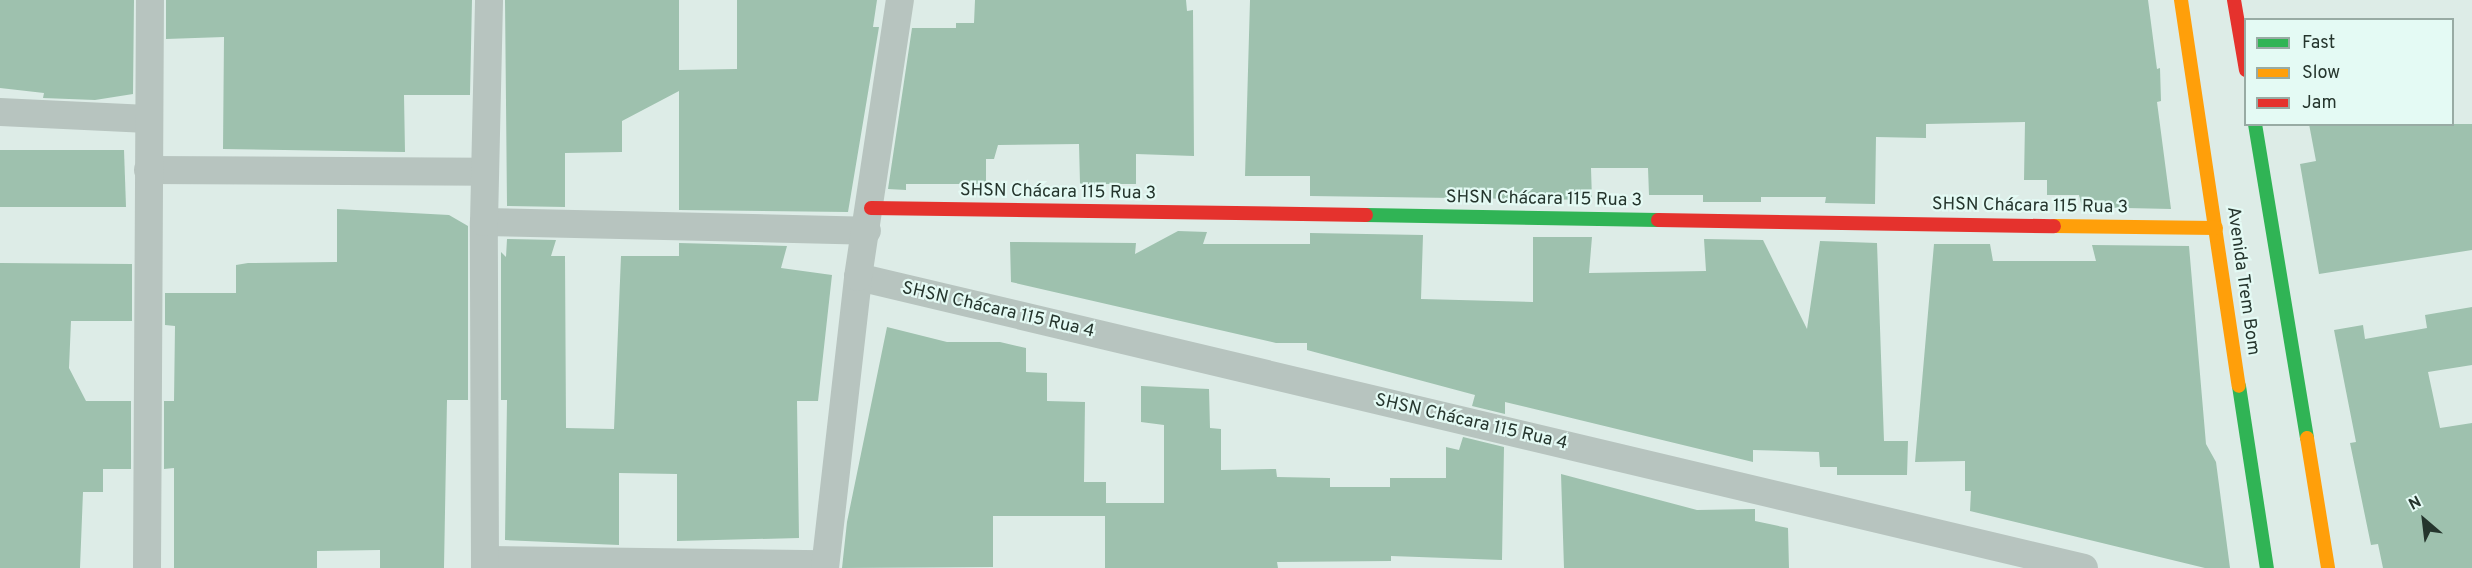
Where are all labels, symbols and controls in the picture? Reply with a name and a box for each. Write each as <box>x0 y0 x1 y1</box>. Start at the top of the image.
legend <box>2244 18 2454 126</box>
text: Fast <box>2302 32 2335 55</box>
text: Slow <box>2302 62 2340 85</box>
text: Jam <box>2302 92 2337 115</box>
street label: SHSN Chácara 115 Rua 3 <box>960 180 1156 206</box>
street label: SHSN Chácara 115 Rua 3 <box>1446 187 1642 213</box>
street label: SHSN Chácara 115 Rua 3 <box>1932 194 2128 220</box>
street label: Avenida Trem Bom <box>2221 205 2263 357</box>
street label: SHSN Chácara 115 Rua 4 <box>900 278 1096 344</box>
street label: SHSN Chácara 115 Rua 4 <box>1373 390 1569 456</box>
north arrow <box>2394 490 2454 550</box>
text: N <box>2406 493 2425 516</box>

